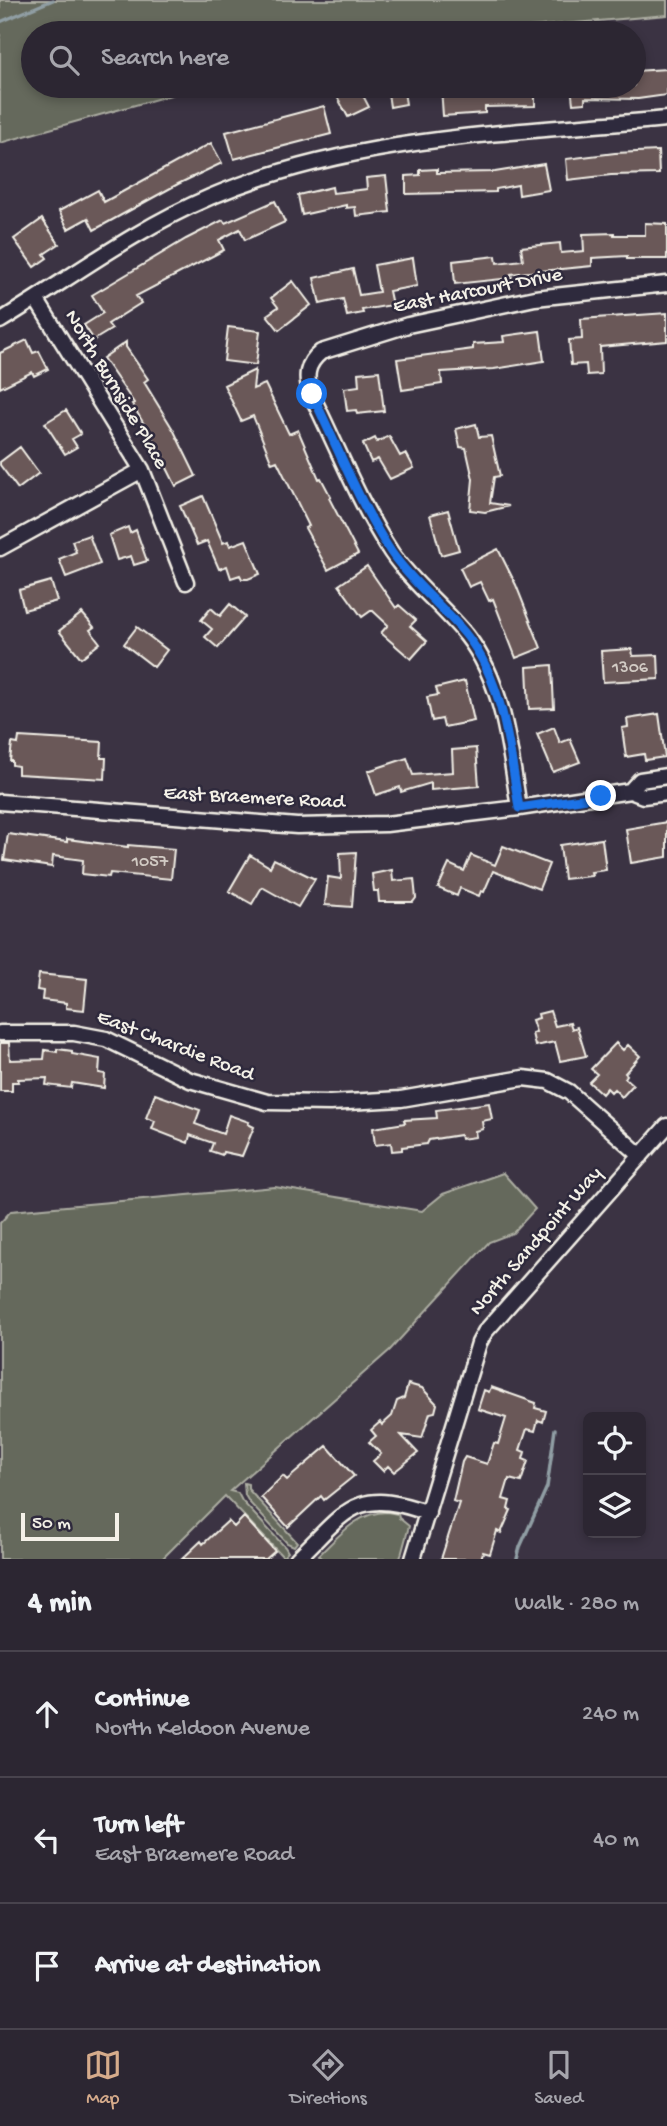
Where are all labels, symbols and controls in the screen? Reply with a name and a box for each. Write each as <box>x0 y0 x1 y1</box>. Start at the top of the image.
search box <box>21 21 646 98</box>
icon: search <box>45 41 83 79</box>
text: Search here <box>101 44 229 75</box>
street label: East Harcourt Drive <box>391 263 566 321</box>
street label: North Burnside Place <box>58 306 173 475</box>
route start <box>296 378 327 409</box>
house number: 1306 <box>611 658 649 679</box>
route end <box>585 780 616 811</box>
street label: East Braemere Road <box>163 782 347 816</box>
house number: 1057 <box>131 852 169 873</box>
street label: East Chardie Road <box>93 1006 259 1089</box>
street label: North Sandpoint Way <box>465 1162 609 1322</box>
map controls <box>583 1412 646 1538</box>
button: locate <box>583 1412 646 1475</box>
button: layers <box>583 1475 646 1538</box>
scale bar <box>21 1510 119 1542</box>
text: 50 m <box>32 1513 71 1536</box>
text: 4 min <box>28 1587 91 1622</box>
text: Walk · 280 m <box>515 1591 639 1618</box>
text: Continue <box>95 1685 189 1716</box>
icon: ahead <box>28 1695 66 1733</box>
text: 240 m <box>582 1701 639 1728</box>
text: North Keldoon Avenue <box>95 1716 310 1743</box>
text: Turn left <box>95 1811 183 1842</box>
icon: left <box>28 1821 66 1859</box>
text: 40 m <box>593 1827 639 1854</box>
text: East Braemere Road <box>95 1842 294 1869</box>
icon: arrive <box>28 1947 66 1985</box>
text: Arrive at destination <box>95 1951 320 1982</box>
tab: Map <box>84 2046 122 2111</box>
tab: Directions <box>290 2046 367 2111</box>
tab: Saved <box>534 2046 583 2111</box>

